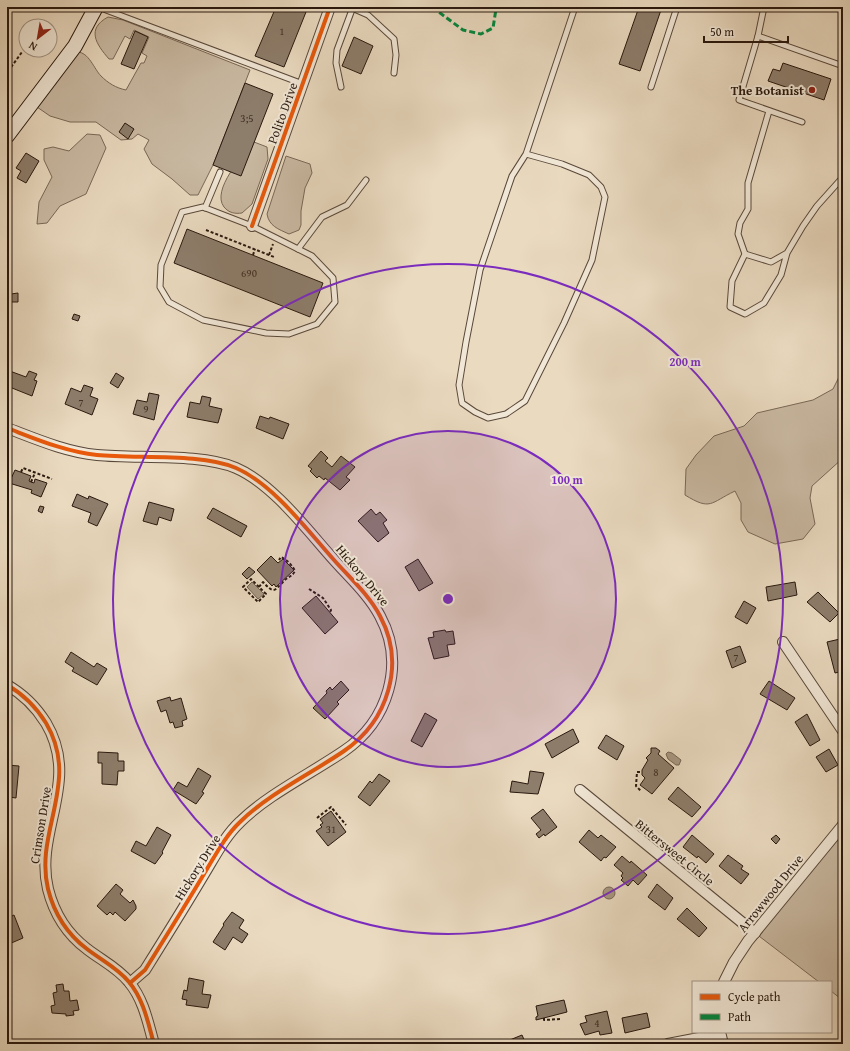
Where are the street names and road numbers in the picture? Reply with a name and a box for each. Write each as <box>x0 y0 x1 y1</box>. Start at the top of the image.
street label: Polito Drive <box>263 80 302 147</box>
street label: Hickory Drive <box>331 541 394 610</box>
street label: Crimson Drive <box>25 785 56 865</box>
street label: Bittersweet Circle <box>631 815 718 890</box>
street label: Hickory Drive <box>170 831 225 904</box>
street label: Arrowwood Drive <box>733 850 808 936</box>

